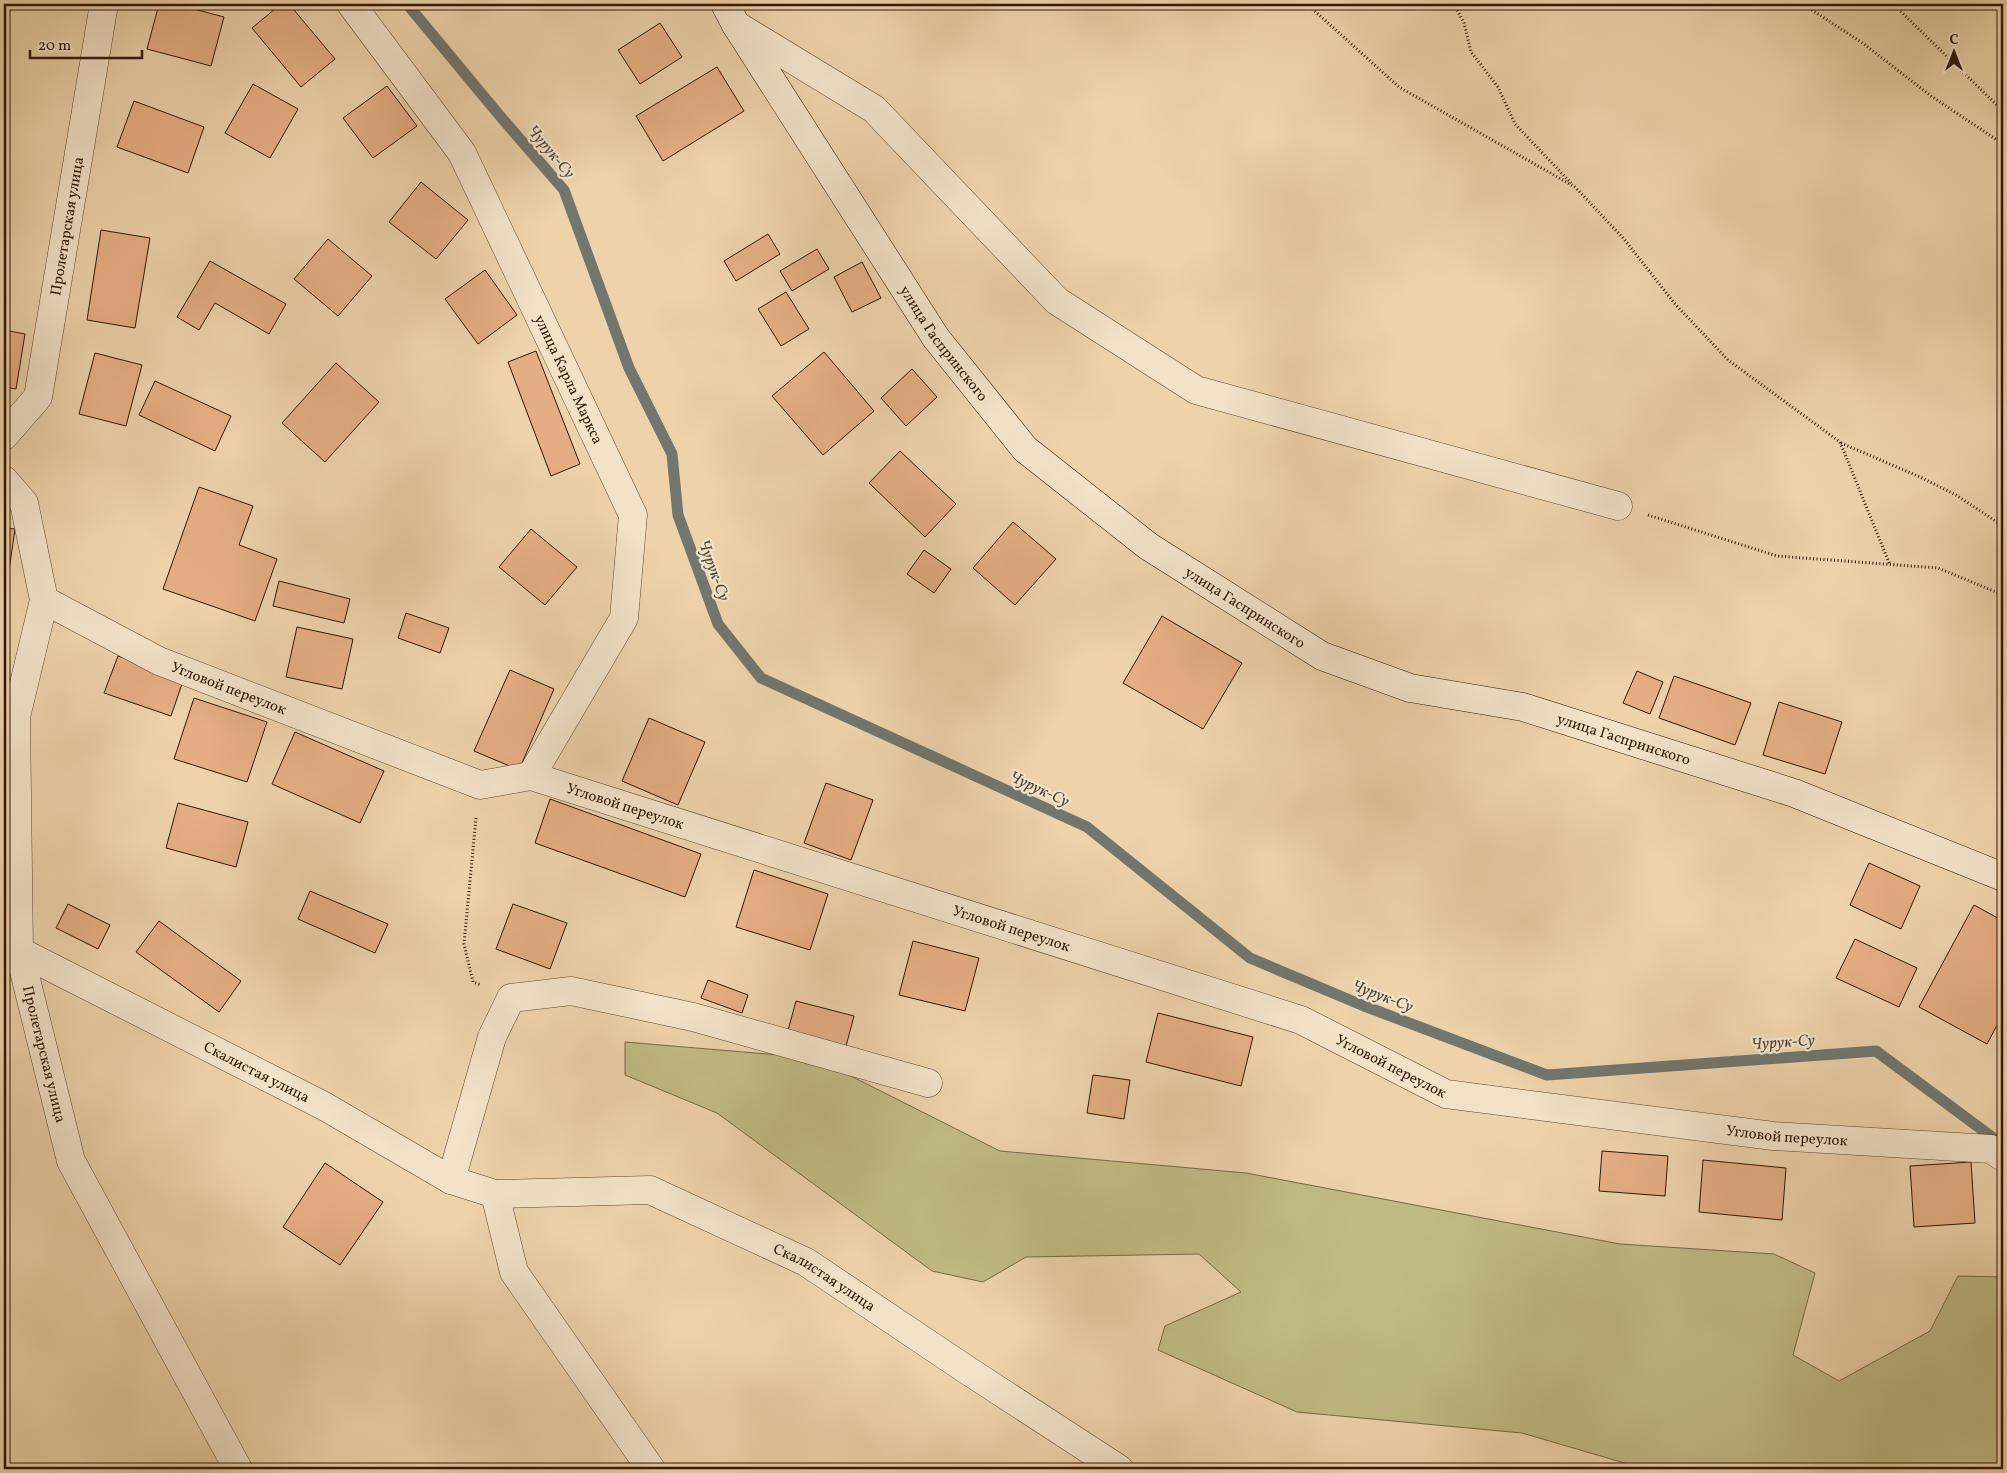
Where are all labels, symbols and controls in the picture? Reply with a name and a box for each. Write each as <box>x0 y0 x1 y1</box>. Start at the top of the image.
scale bar <box>30 28 142 60</box>
north arrow <box>1930 28 1980 78</box>
text: С <box>1949 31 1959 50</box>
text: 20 m <box>38 36 71 57</box>
water label: Чурук-Су <box>522 121 579 184</box>
street label: Пролетарская улица <box>46 155 90 297</box>
street label: улица Гаспринского <box>893 282 992 407</box>
street label: улица Карла Маркса <box>528 312 607 448</box>
water label: Чурук-Су <box>692 537 734 604</box>
street label: улица Гаспринского <box>1180 563 1309 655</box>
street label: Угловой переулок <box>168 658 289 721</box>
street label: улица Гаспринского <box>1554 709 1693 771</box>
water label: Чурук-Су <box>1006 766 1073 813</box>
street label: Угловой переулок <box>564 779 686 836</box>
street label: Угловой переулок <box>950 901 1072 958</box>
water label: Чурук-Су <box>1349 975 1416 1019</box>
street label: Пролетарская улица <box>16 984 70 1125</box>
street label: Угловой переулок <box>1331 1030 1450 1104</box>
water label: Чурук-Су <box>1751 1030 1816 1056</box>
street label: Скалистая улица <box>199 1037 313 1109</box>
street label: Угловой переулок <box>1725 1121 1848 1152</box>
street label: Скалистая улица <box>769 1239 879 1318</box>

